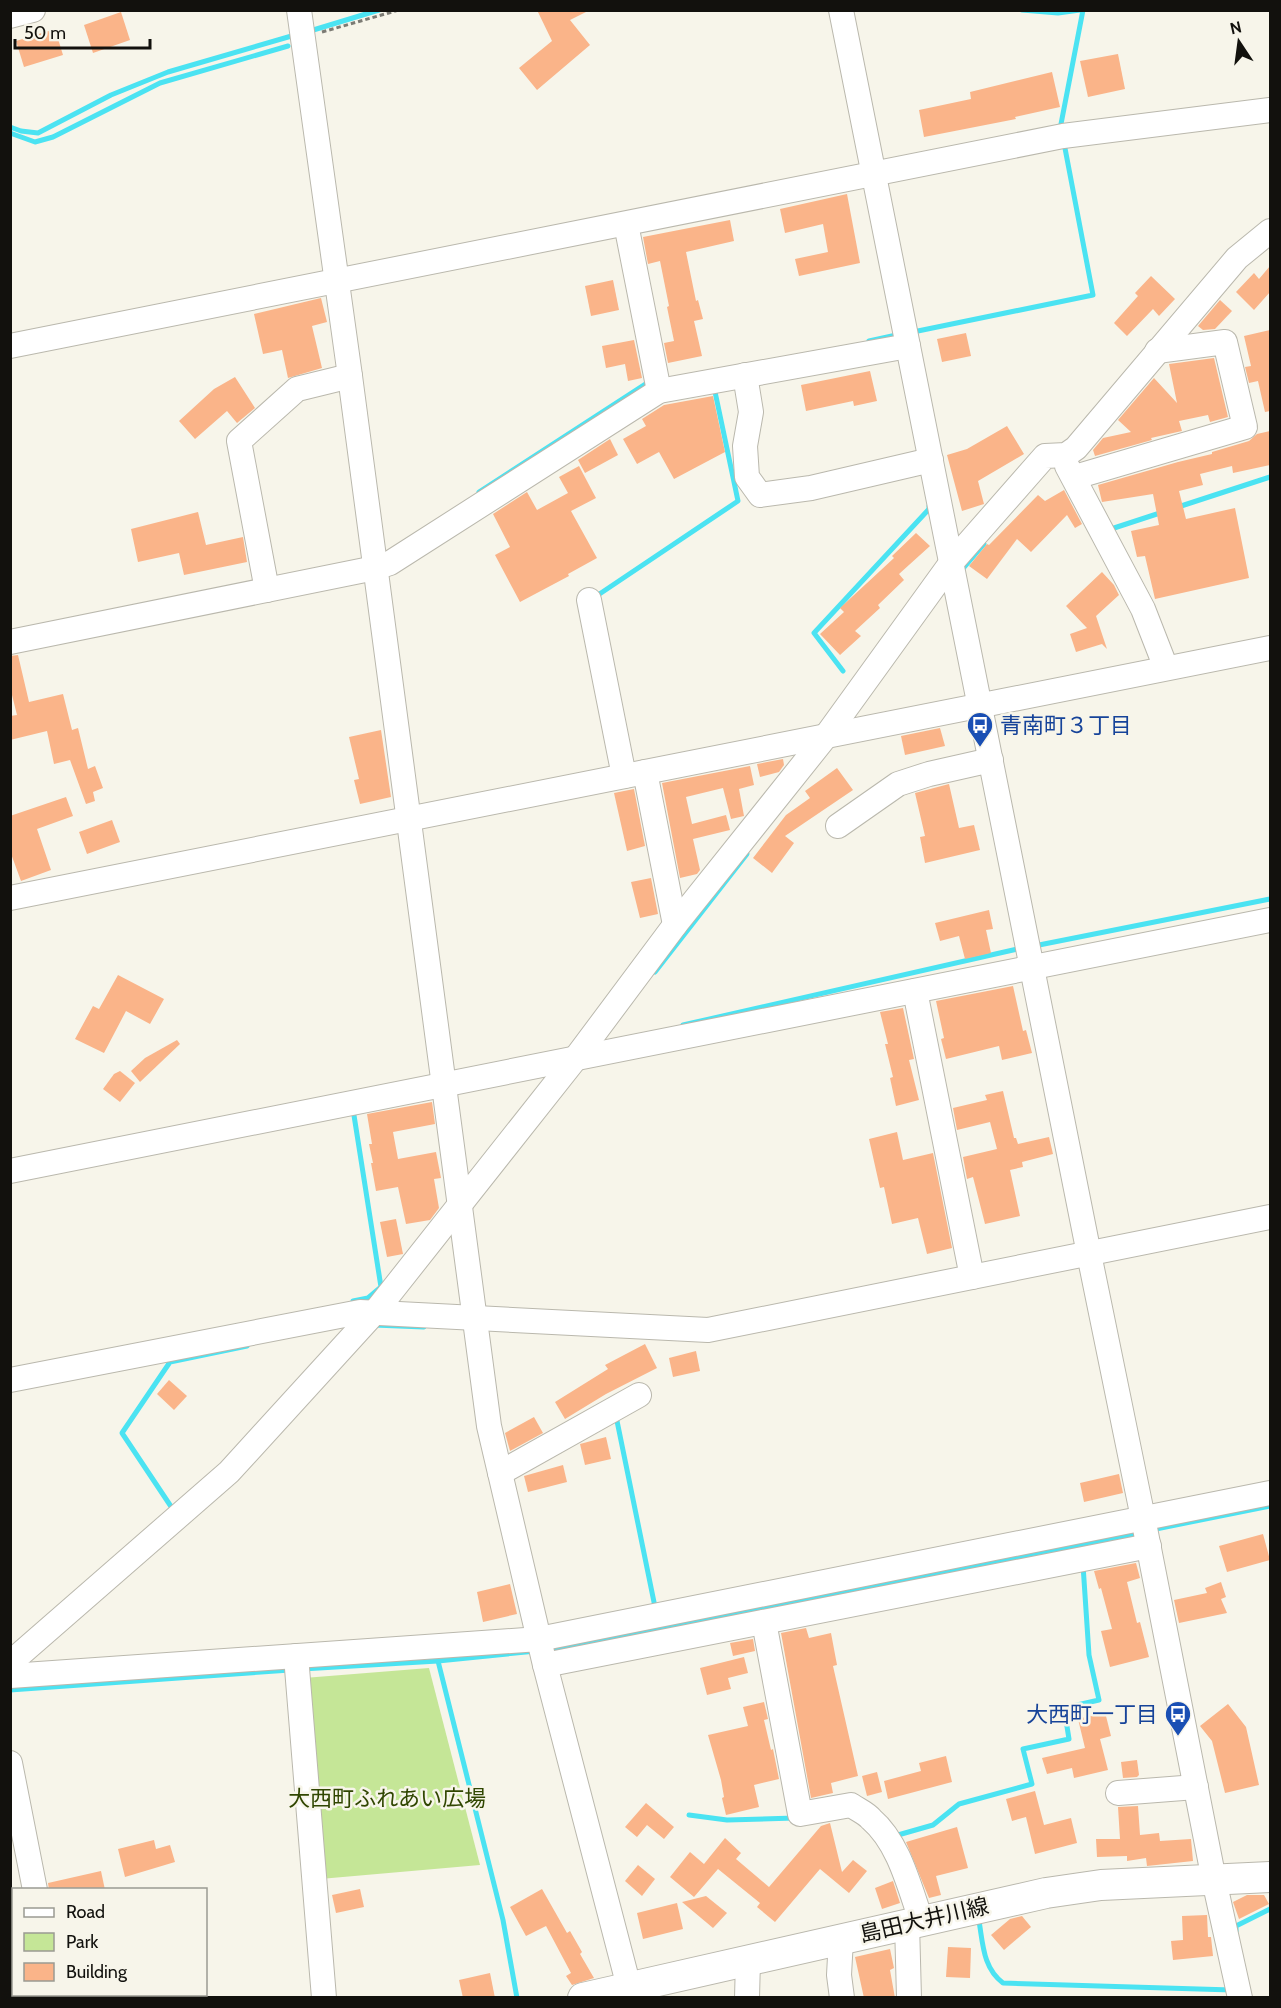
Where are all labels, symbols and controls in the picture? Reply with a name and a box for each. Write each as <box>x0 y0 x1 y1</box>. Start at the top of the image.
scale bar <box>15 12 150 50</box>
north arrow <box>1209 12 1269 72</box>
text: N <box>1228 17 1243 38</box>
text: 50 m <box>24 22 66 44</box>
bus stop icon: 青南町３丁目 <box>965 710 995 748</box>
place label: 青南町３丁目 <box>1000 712 1132 739</box>
bus stop icon: 大西町一丁目 <box>1163 1699 1193 1737</box>
place label: 大西町一丁目 <box>1026 1701 1158 1728</box>
park label: 大西町ふれあい広場 <box>288 1785 486 1812</box>
legend <box>12 1888 207 1996</box>
street label: 島田大井川線 <box>857 1892 991 1948</box>
text: Road <box>66 1901 105 1923</box>
text: Park <box>66 1931 99 1953</box>
text: Building <box>66 1961 128 1983</box>

